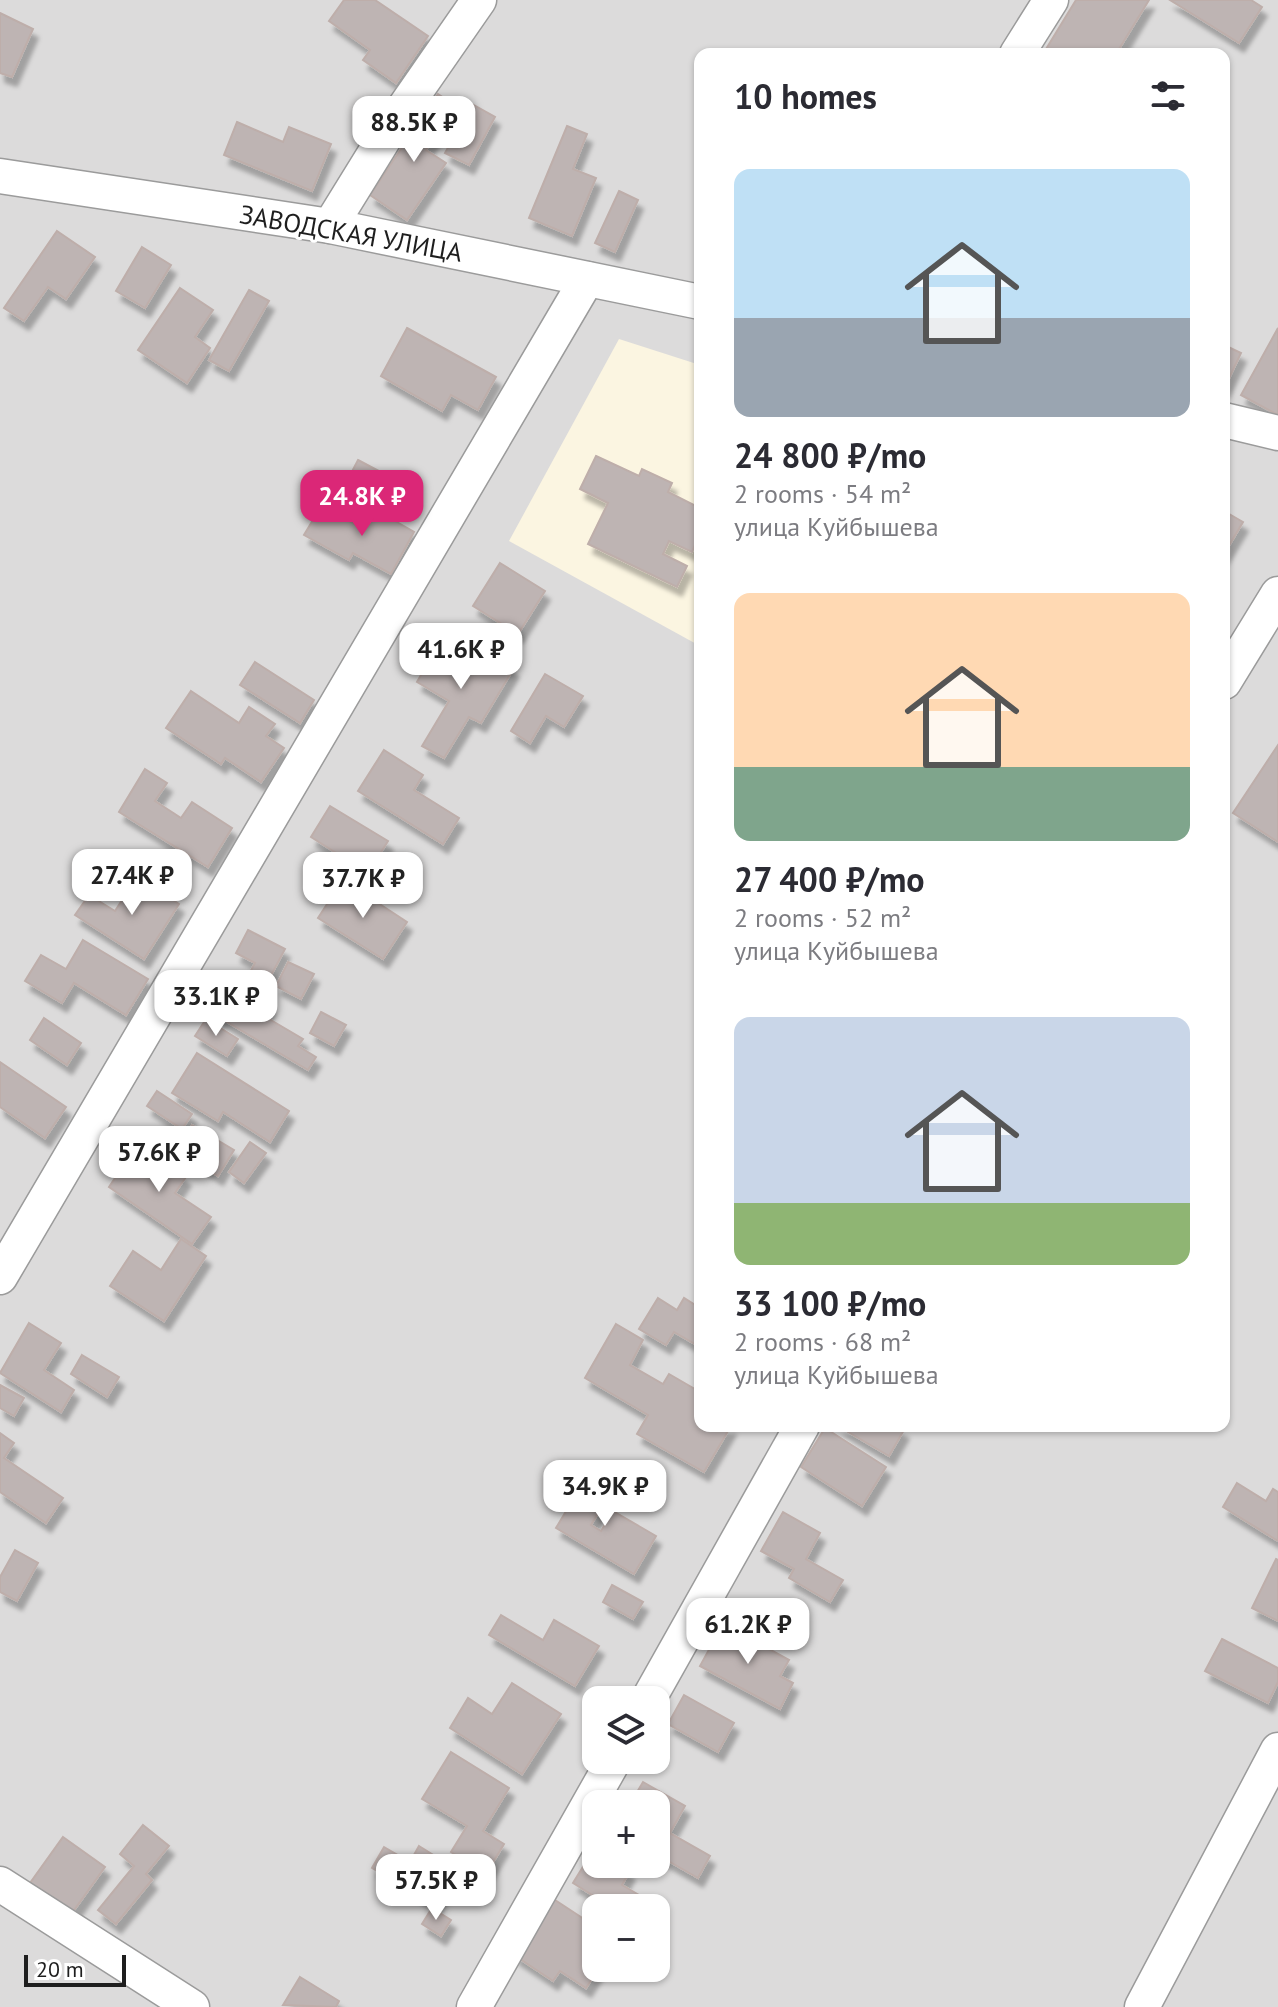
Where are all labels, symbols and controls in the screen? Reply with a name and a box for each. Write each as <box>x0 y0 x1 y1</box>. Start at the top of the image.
text: 10 homes <box>734 74 877 118</box>
icon: filters <box>1146 74 1190 118</box>
pin: 88.5K ₽ <box>340 96 488 164</box>
text: 88.5K ₽ <box>370 105 458 138</box>
street label: ЗАВОДСКАЯ УЛИЦА <box>237 197 465 269</box>
icon: home <box>890 221 1034 365</box>
text: 24 800 ₽/mo <box>734 433 926 477</box>
pin: 24.8K ₽ <box>288 470 436 538</box>
text: 2 rooms · 54 m² <box>734 477 911 510</box>
text: 24.8K ₽ <box>318 479 406 512</box>
text: улица Куйбышева <box>734 510 939 543</box>
pin: 41.6K ₽ <box>387 623 535 691</box>
text: 41.6K ₽ <box>417 632 505 665</box>
icon: home <box>890 645 1034 789</box>
pin: 27.4K ₽ <box>58 849 206 917</box>
pin: 37.7K ₽ <box>289 852 437 920</box>
text: 27 400 ₽/mo <box>734 857 925 901</box>
text: 27.4K ₽ <box>90 858 174 891</box>
text: 37.7K ₽ <box>321 861 405 894</box>
text: 2 rooms · 52 m² <box>734 901 911 934</box>
text: улица Куйбышева <box>734 934 939 967</box>
pin: 33.1K ₽ <box>142 970 290 1038</box>
text: 33.1K ₽ <box>172 979 260 1012</box>
icon: home <box>890 1069 1034 1213</box>
pin: 57.6K ₽ <box>85 1126 233 1194</box>
text: 57.6K ₽ <box>117 1135 201 1168</box>
text: 33 100 ₽/mo <box>734 1281 926 1325</box>
text: 2 rooms · 68 m² <box>734 1325 911 1358</box>
text: улица Куйбышева <box>734 1358 939 1391</box>
pin: 34.9K ₽ <box>531 1460 679 1528</box>
text: 34.9K ₽ <box>561 1469 649 1502</box>
pin: 61.2K ₽ <box>674 1598 822 1666</box>
text: 61.2K ₽ <box>704 1607 792 1640</box>
map controls <box>582 1686 670 1982</box>
button: layers <box>582 1686 670 1774</box>
button: + <box>582 1790 670 1878</box>
pin: 57.5K ₽ <box>362 1854 510 1922</box>
text: 57.5K ₽ <box>394 1863 478 1896</box>
button: − <box>582 1894 670 1982</box>
scale bar <box>24 1951 126 1987</box>
text: 20 m <box>36 1955 84 1983</box>

